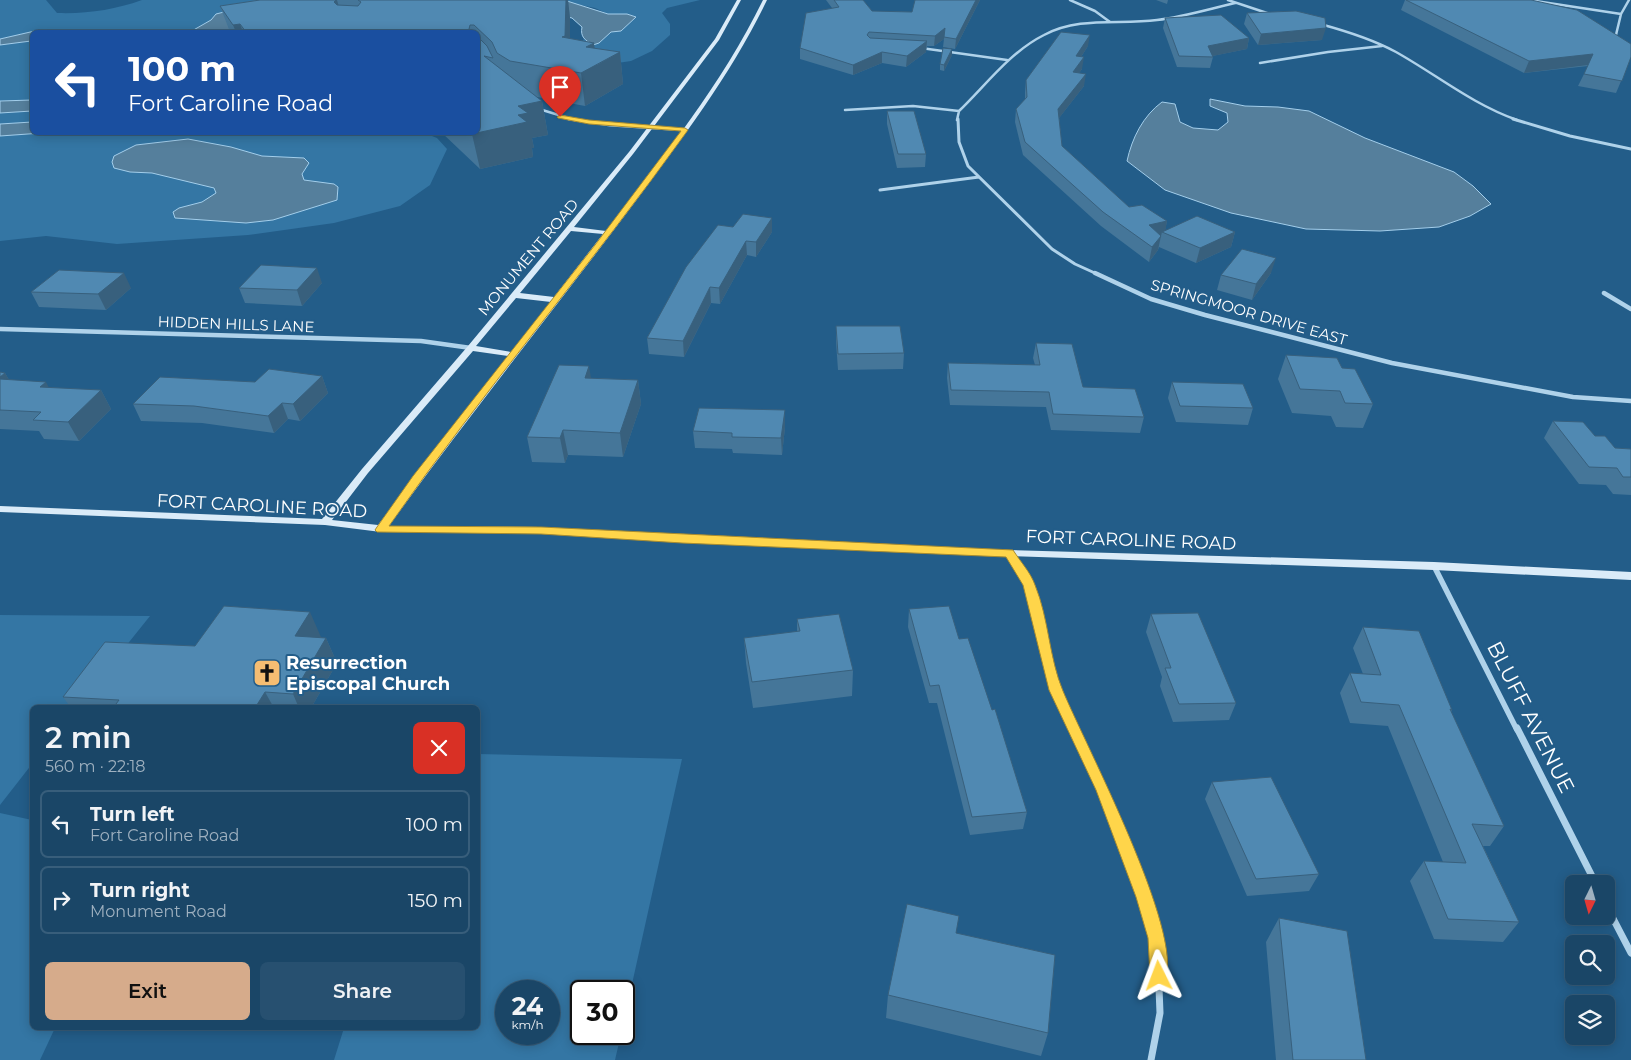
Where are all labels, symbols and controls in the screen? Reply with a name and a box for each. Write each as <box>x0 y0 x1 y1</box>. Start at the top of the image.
text: 100 m <box>128 47 236 90</box>
icon: left <box>45 50 110 115</box>
pin <box>539 66 581 117</box>
icon: arrive <box>546 73 574 101</box>
text: Fort Caroline Road <box>128 90 333 117</box>
street label: MONUMENT ROAD <box>474 195 582 319</box>
street label: SPRINGMOOR DRIVE EAST <box>1149 275 1350 349</box>
street label: HIDDEN HILLS LANE <box>157 312 315 336</box>
street label: FORT CAROLINE ROAD <box>156 489 368 523</box>
street label: FORT CAROLINE ROAD <box>1025 525 1237 555</box>
street label: BLUFF AVENUE <box>1482 637 1580 797</box>
place label: Resurrection Episcopal Church <box>286 652 450 695</box>
church icon: Resurrection Episcopal Church <box>252 658 282 688</box>
text: 2 min <box>45 719 132 756</box>
button: close <box>413 722 465 774</box>
text: 560 m · 22:18 <box>45 757 146 776</box>
text: Turn left <box>90 803 175 826</box>
icon: left <box>47 810 75 838</box>
text: 100 m <box>406 813 463 836</box>
text: Fort Caroline Road <box>90 826 239 845</box>
north arrow <box>1565 875 1615 925</box>
map controls <box>1565 875 1615 1045</box>
text: Turn right <box>90 879 190 902</box>
icon: right <box>47 886 75 914</box>
text: 150 m <box>408 889 463 912</box>
text: Monument Road <box>90 902 227 921</box>
button: search <box>1565 935 1615 985</box>
position arrow <box>1132 949 1184 1001</box>
button: Exit <box>45 962 250 1020</box>
button: Share <box>260 962 465 1020</box>
speed limit sign: 30 <box>570 980 635 1045</box>
text: 24 <box>512 991 543 1021</box>
button: layers <box>1565 995 1615 1045</box>
text: km/h <box>511 1017 544 1032</box>

